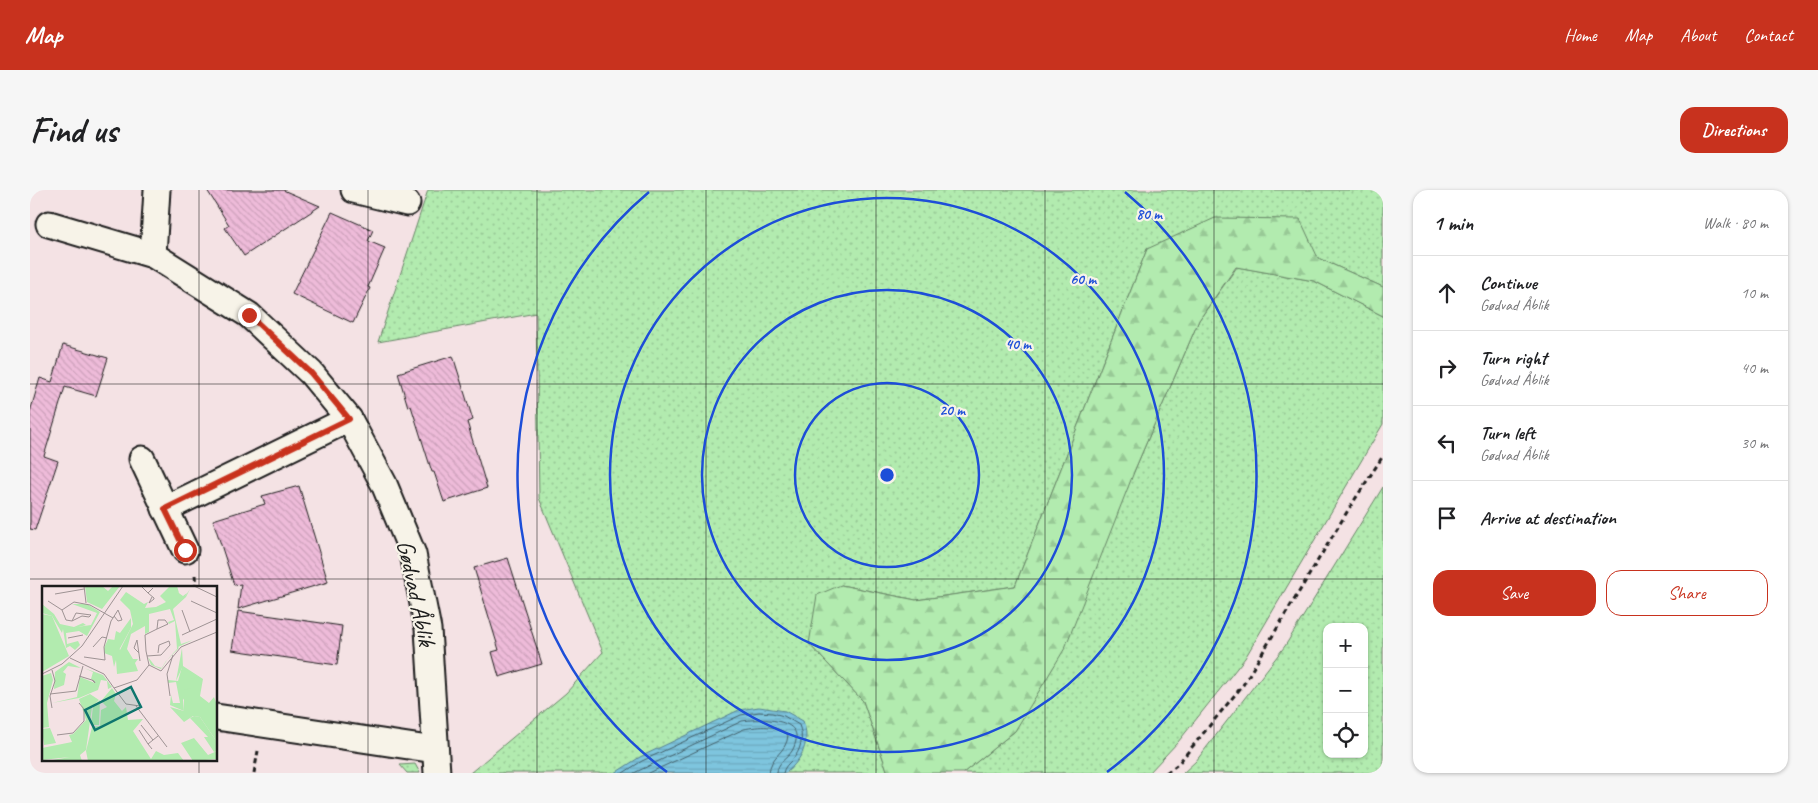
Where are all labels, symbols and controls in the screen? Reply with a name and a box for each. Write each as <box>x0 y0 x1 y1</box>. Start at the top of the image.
text: Map <box>25 20 62 50</box>
text: Home <box>1564 24 1597 46</box>
text: Map <box>1625 24 1652 46</box>
text: About <box>1680 24 1716 46</box>
text: Contact <box>1744 24 1793 46</box>
button: Directions <box>1680 107 1788 153</box>
text: Find us <box>30 108 117 153</box>
text: 80 m <box>1136 205 1163 224</box>
text: 1 min <box>1433 210 1473 236</box>
text: Walk · 80 m <box>1703 213 1768 233</box>
text: 60 m <box>1070 270 1097 289</box>
text: Continue <box>1480 271 1537 295</box>
icon: ahead <box>1433 279 1461 307</box>
text: 10 m <box>1741 283 1768 303</box>
text: Gødvad Åblik <box>1480 295 1549 315</box>
route end <box>238 304 261 327</box>
text: 40 m <box>1005 335 1032 354</box>
text: Turn right <box>1480 346 1547 370</box>
icon: right <box>1433 354 1461 382</box>
text: 40 m <box>1741 358 1768 378</box>
text: Gødvad Åblik <box>1480 370 1549 390</box>
text: 20 m <box>939 401 966 420</box>
text: Turn left <box>1480 421 1535 445</box>
icon: left <box>1433 429 1461 457</box>
text: 30 m <box>1741 433 1768 453</box>
text: Gødvad Åblik <box>1480 445 1549 465</box>
centre of rings <box>878 466 896 484</box>
icon: arrive <box>1433 504 1461 532</box>
text: Arrive at destination <box>1480 506 1616 530</box>
street label: Gødvad Åblik <box>389 537 443 651</box>
route start <box>174 539 197 562</box>
button: Save <box>1433 570 1596 616</box>
button: Share <box>1606 570 1768 616</box>
inset map <box>42 586 218 760</box>
map controls <box>1323 623 1368 758</box>
button: + <box>1323 623 1368 668</box>
button: − <box>1323 668 1368 713</box>
button: locate <box>1323 713 1368 758</box>

